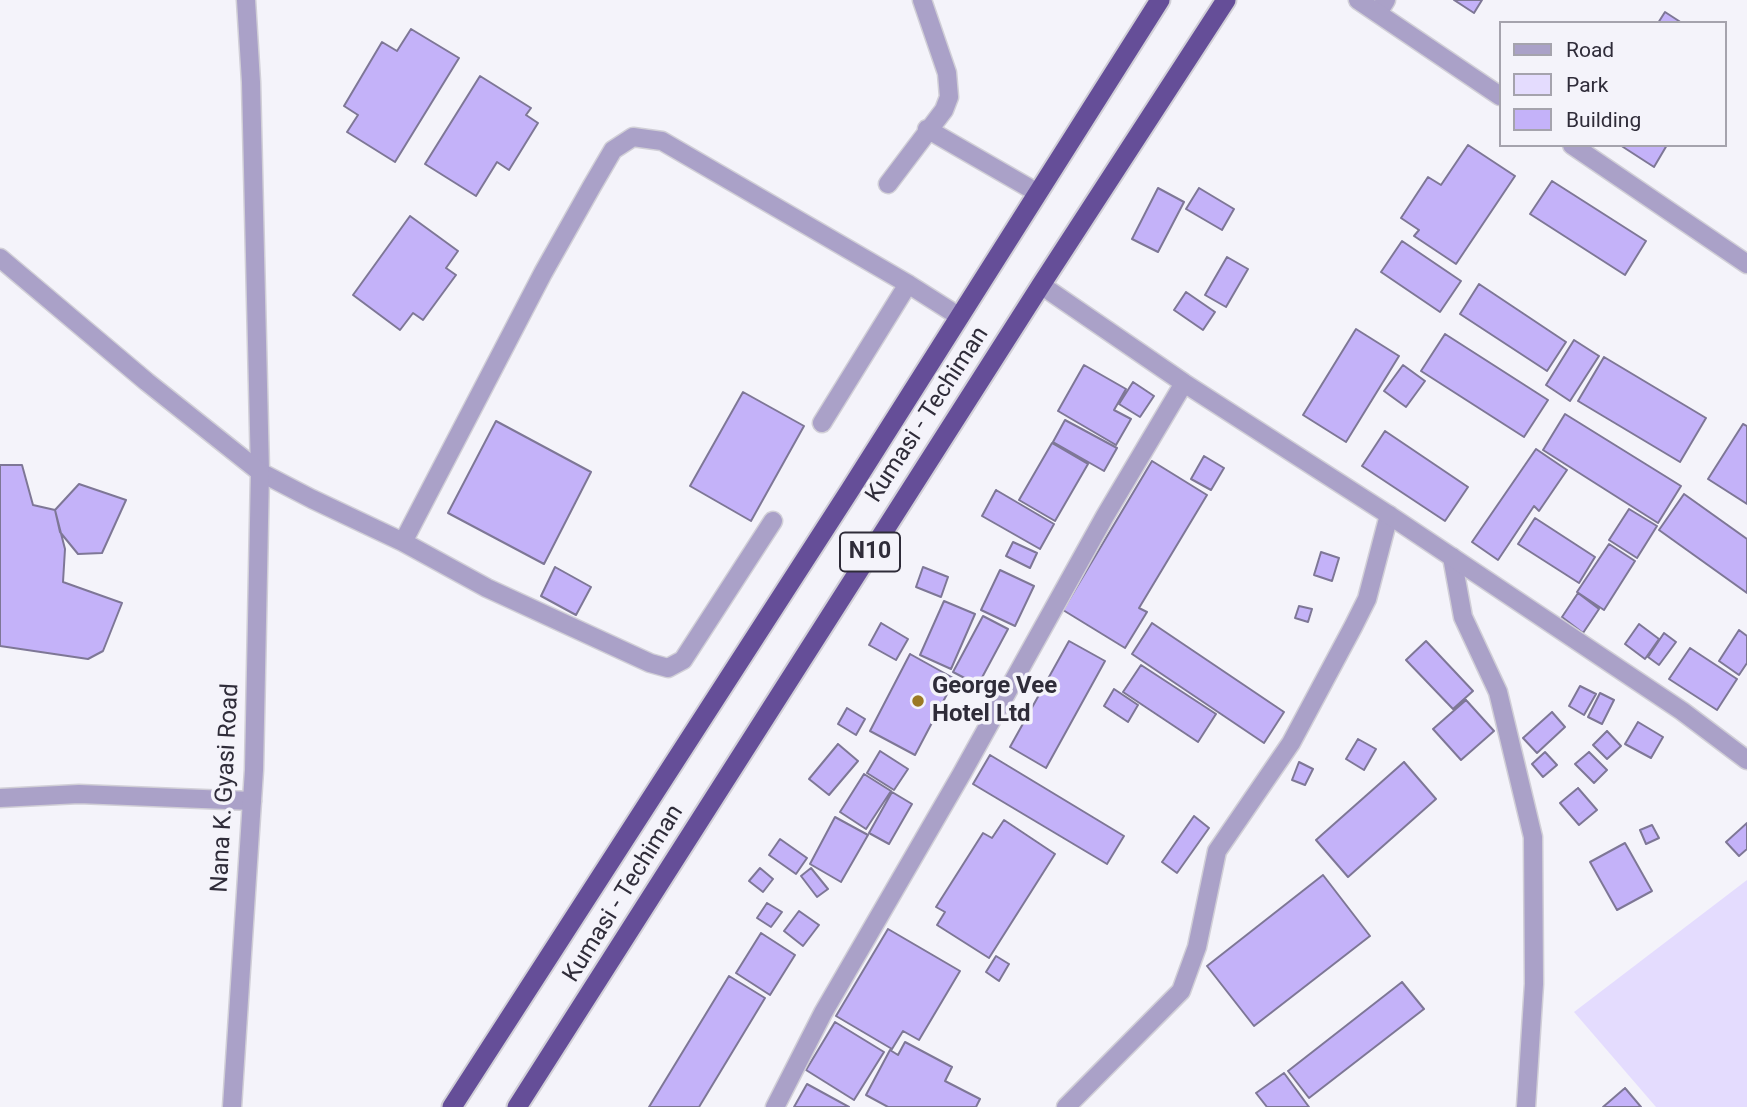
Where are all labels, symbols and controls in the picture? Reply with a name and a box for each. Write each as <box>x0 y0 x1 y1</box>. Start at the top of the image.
legend <box>1498 21 1726 147</box>
text: Road <box>1566 38 1614 62</box>
text: Park <box>1566 73 1608 97</box>
text: Building <box>1566 108 1641 132</box>
street label: Kumasi - Techiman <box>860 322 996 508</box>
road number: N10 <box>840 532 900 572</box>
place label: George Vee Hotel Ltd <box>932 673 1057 729</box>
street label: Nana K. Gyasi Road <box>206 683 246 893</box>
marker: George Vee Hotel Ltd <box>910 693 926 709</box>
street label: Kumasi - Techiman <box>558 800 690 988</box>

